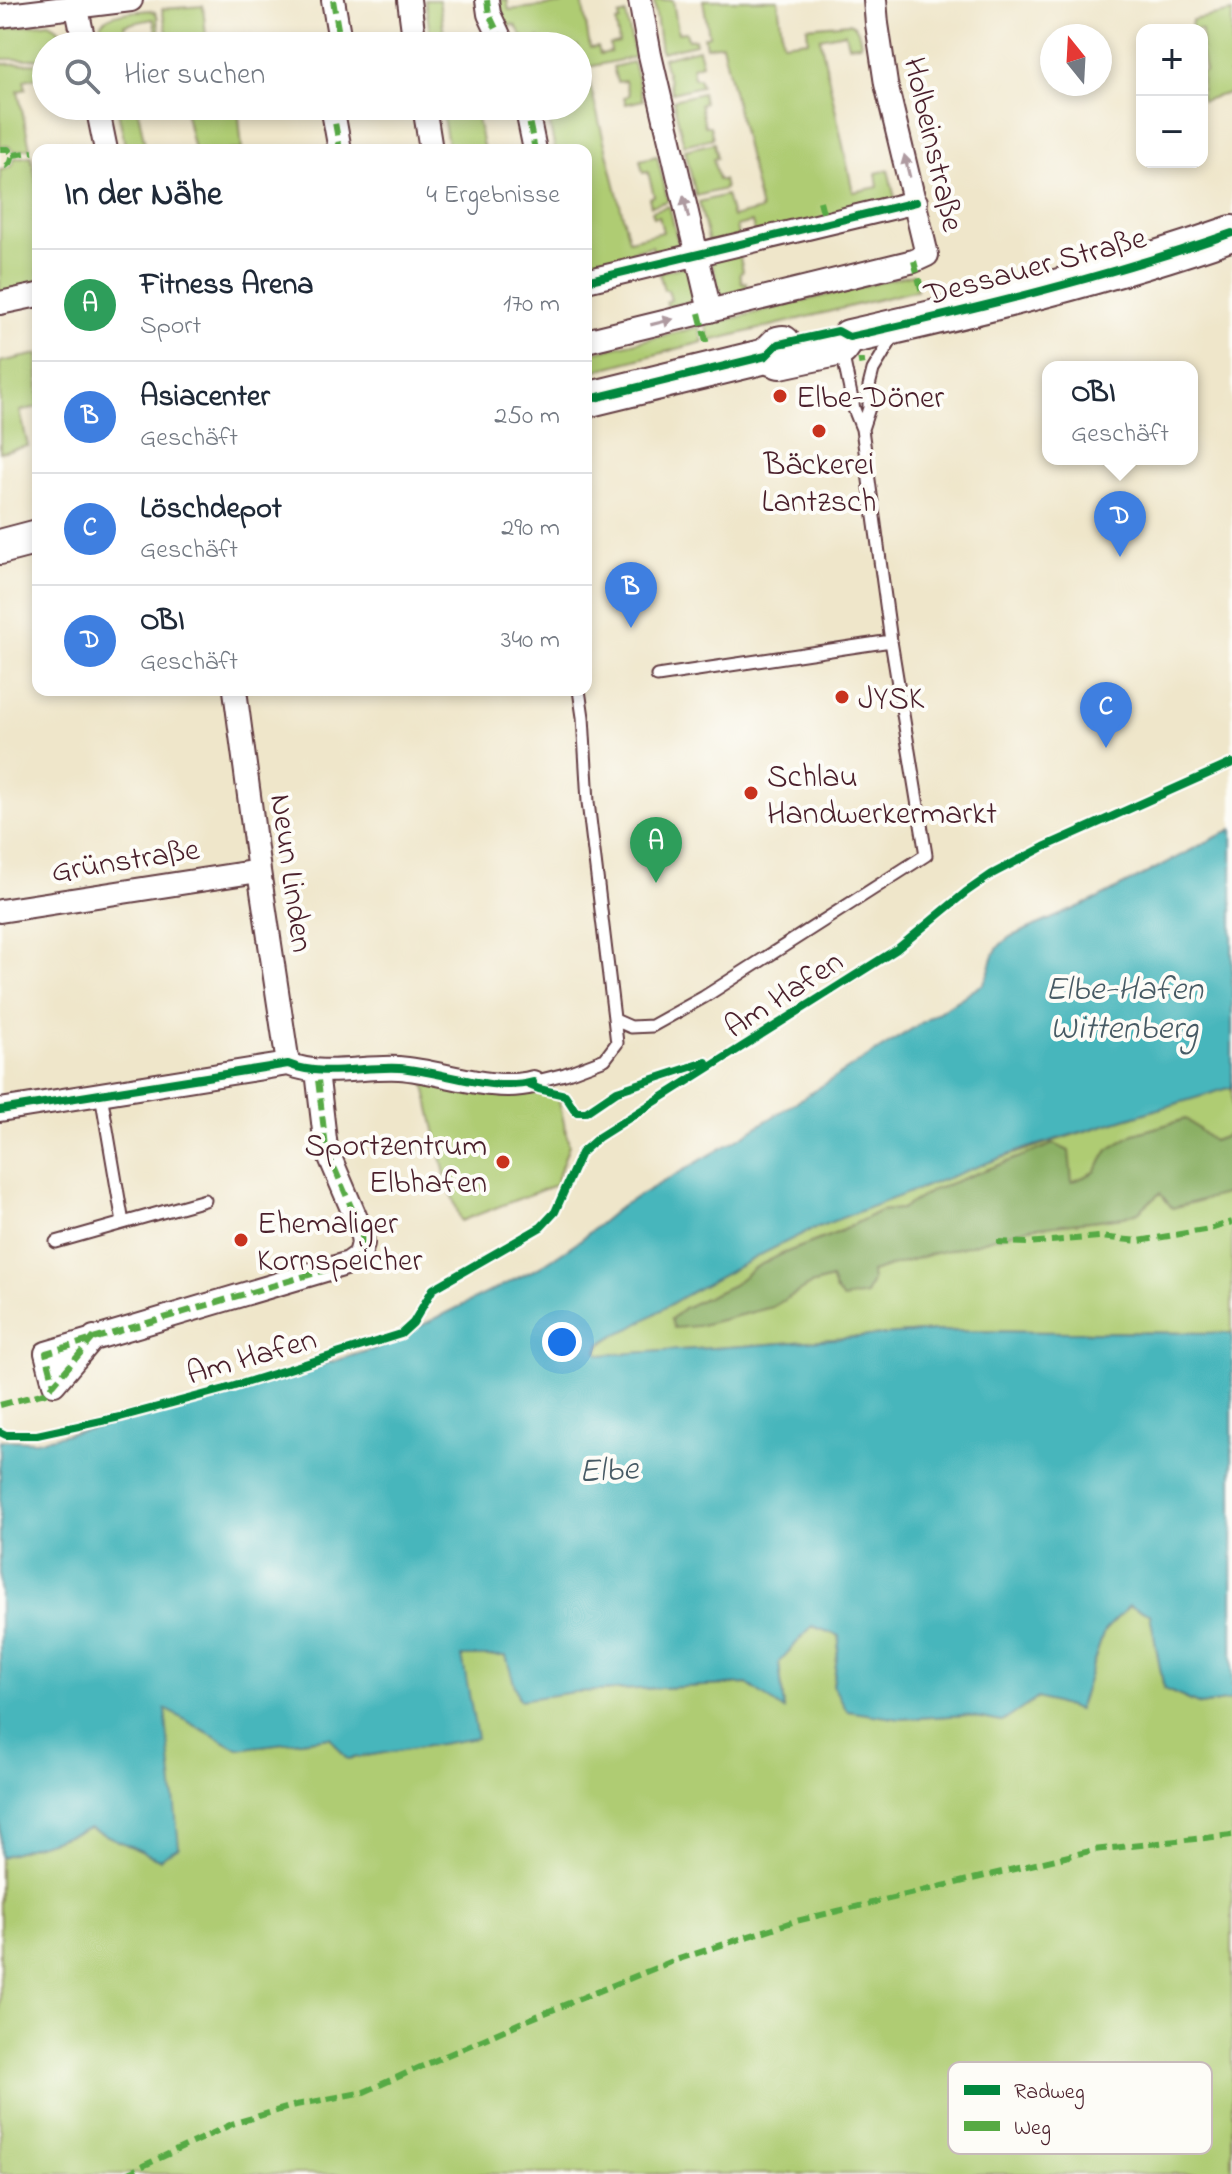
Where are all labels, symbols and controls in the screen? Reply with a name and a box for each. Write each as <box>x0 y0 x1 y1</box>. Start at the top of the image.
north arrow <box>1040 24 1112 96</box>
map controls <box>1136 24 1208 168</box>
button: + <box>1136 24 1208 96</box>
search box <box>32 32 592 120</box>
street label: Holbeinstraße <box>889 53 975 237</box>
icon: search <box>60 54 104 98</box>
text: Hier suchen <box>124 54 265 98</box>
button: − <box>1136 96 1208 168</box>
one-way arrow <box>900 153 912 178</box>
text: In der Nähe <box>64 171 222 221</box>
text: 4 Ergebnisse <box>426 177 560 215</box>
one-way arrow <box>679 195 691 220</box>
street label: Dessauer Straße <box>919 216 1153 321</box>
text: Fitness Arena <box>140 264 313 308</box>
text: A <box>82 286 98 324</box>
text: 170 m <box>503 286 560 324</box>
text: Sport <box>140 308 201 346</box>
one-way arrow <box>649 315 674 328</box>
popup <box>1042 361 1198 465</box>
text: OBI <box>1071 372 1116 416</box>
text: Asiacenter <box>140 376 270 420</box>
place label: Elbe-Döner <box>796 376 944 423</box>
marker: Elbe-Döner <box>771 387 789 405</box>
text: B <box>81 398 99 436</box>
text: 250 m <box>494 398 560 436</box>
text: Geschäft <box>1071 416 1169 454</box>
text: Geschäft <box>140 420 238 458</box>
marker: Bäckerei Lantzsch <box>810 422 828 440</box>
place label: Bäckerei Lantzsch <box>762 443 876 527</box>
text: Löschdepot <box>140 488 282 532</box>
pin: D <box>1094 491 1146 557</box>
text: C <box>83 510 97 548</box>
text: 290 m <box>501 510 560 548</box>
text: Geschäft <box>140 532 238 570</box>
pin: B <box>605 562 657 628</box>
text: OBI <box>140 600 185 644</box>
text: D <box>80 622 100 660</box>
text: 340 m <box>501 622 560 660</box>
text: Geschäft <box>140 644 238 682</box>
place label: JYSK <box>858 677 925 724</box>
pin: C <box>1080 682 1132 748</box>
marker: JYSK <box>833 688 851 706</box>
place label: Schlau Handwerkermarkt <box>767 755 997 839</box>
marker: Schlau Handwerkermarkt <box>742 784 760 802</box>
street label: Neun Linden <box>255 791 324 956</box>
pin: A <box>630 817 682 883</box>
street label: Grünstraße <box>48 827 204 897</box>
street label: Am Hafen <box>716 940 854 1052</box>
water label: Elbe-Hafen Wittenberg <box>1045 966 1204 1055</box>
place label: Sportzentrum Elbhafen <box>305 1124 487 1208</box>
marker: Sportzentrum Elbhafen <box>494 1153 512 1171</box>
place label: Ehemaliger Kornspeicher <box>257 1202 422 1286</box>
marker: Ehemaliger Kornspeicher <box>232 1231 250 1249</box>
street label: Am Hafen <box>181 1317 323 1399</box>
your location <box>542 1322 582 1362</box>
water label: Elbe <box>577 1445 641 1499</box>
legend <box>948 2062 1212 2154</box>
text: Radweg <box>1014 2077 1085 2110</box>
text: Weg <box>1014 2113 1051 2146</box>

